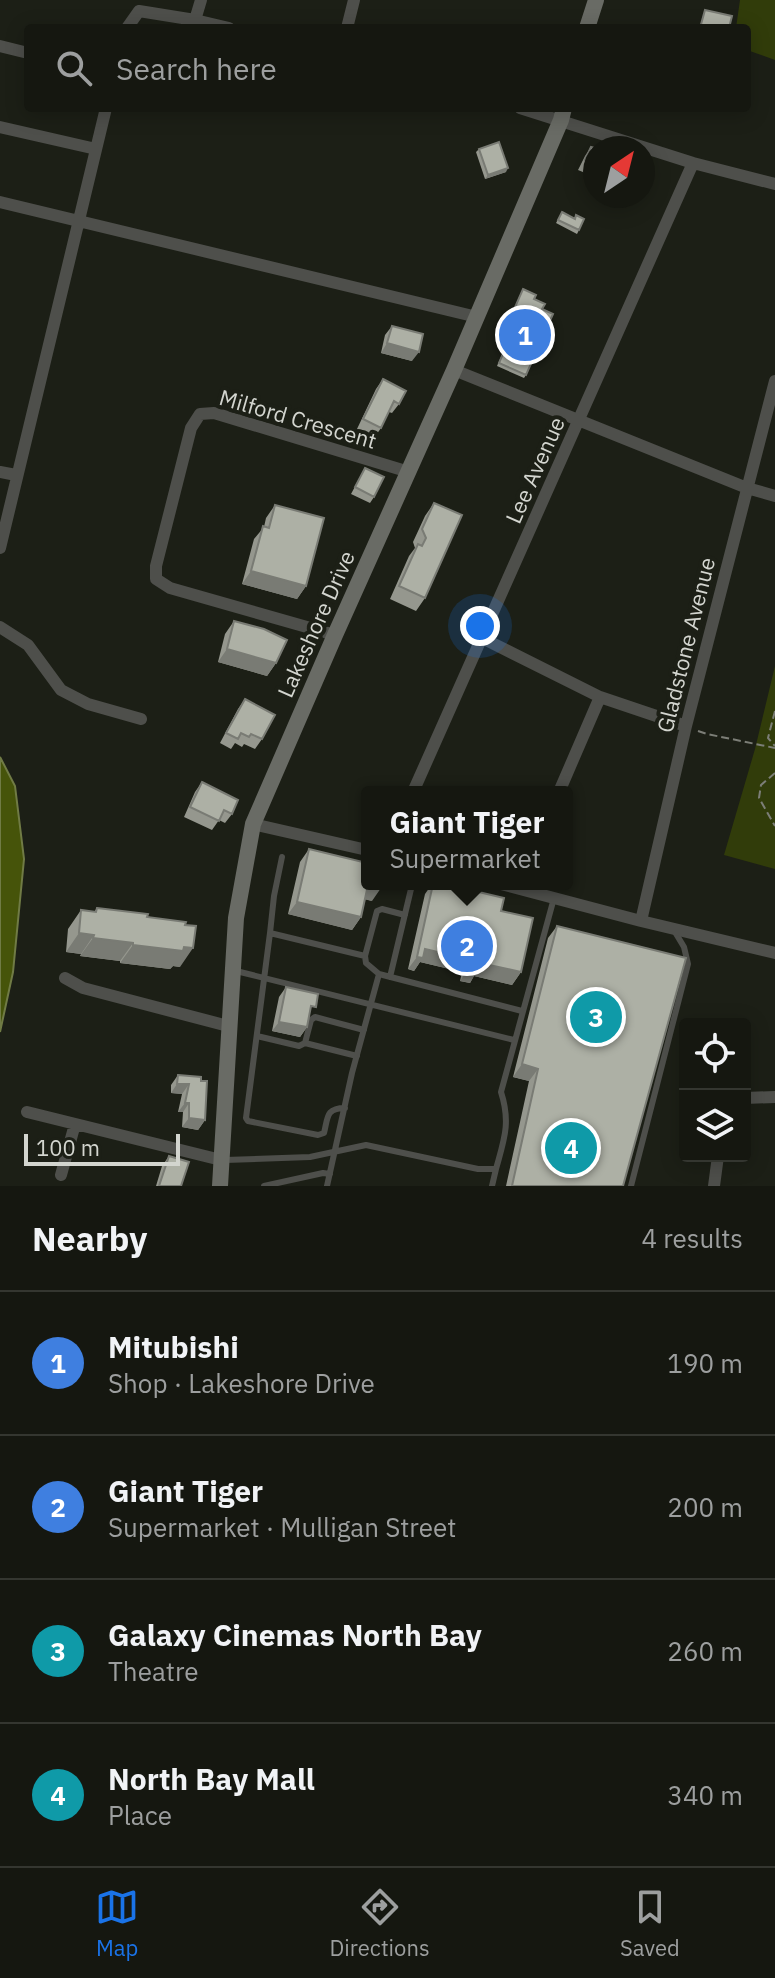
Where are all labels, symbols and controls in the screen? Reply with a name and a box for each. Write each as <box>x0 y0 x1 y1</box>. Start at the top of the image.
search box <box>24 24 751 112</box>
icon: search <box>52 46 96 90</box>
text: Search here <box>116 49 277 88</box>
north arrow <box>583 136 655 208</box>
pin: 1 <box>499 305 551 365</box>
street label: Milford Crescent <box>216 382 380 455</box>
street label: Lee Avenue <box>498 412 571 528</box>
street label: Lakeshore Drive <box>270 546 361 702</box>
street label: Gladstone Avenue <box>650 554 721 735</box>
your location <box>460 606 500 646</box>
popup <box>361 786 573 890</box>
text: Giant Tiger <box>389 802 545 841</box>
text: Supermarket <box>389 841 541 875</box>
pin: 2 <box>441 916 493 976</box>
pin: 3 <box>570 987 622 1047</box>
map controls <box>679 1018 751 1162</box>
button: locate <box>679 1018 751 1090</box>
button: layers <box>679 1090 751 1162</box>
pin: 4 <box>545 1118 597 1178</box>
scale bar <box>24 1130 180 1166</box>
text: 100 m <box>36 1133 100 1162</box>
text: Nearby <box>32 1216 147 1260</box>
text: 4 results <box>641 1221 743 1255</box>
text: Mitubishi <box>108 1327 239 1366</box>
text: 1 <box>50 1346 66 1380</box>
text: 190 m <box>667 1346 743 1380</box>
text: Shop · Lakeshore Drive <box>108 1366 375 1400</box>
text: Giant Tiger <box>108 1471 263 1510</box>
text: 2 <box>50 1490 66 1524</box>
text: 200 m <box>667 1490 743 1524</box>
text: Supermarket · Mulligan Street <box>108 1510 456 1544</box>
text: Galaxy Cinemas North Bay <box>108 1615 482 1654</box>
text: 3 <box>50 1634 66 1668</box>
text: 260 m <box>667 1634 743 1668</box>
text: Theatre <box>108 1654 199 1688</box>
text: North Bay Mall <box>108 1759 315 1798</box>
text: 4 <box>50 1778 66 1812</box>
text: 340 m <box>667 1778 743 1812</box>
text: Place <box>108 1798 172 1832</box>
tab: Map <box>95 1885 139 1962</box>
tab: Directions <box>330 1885 430 1962</box>
tab: Saved <box>620 1885 680 1962</box>

